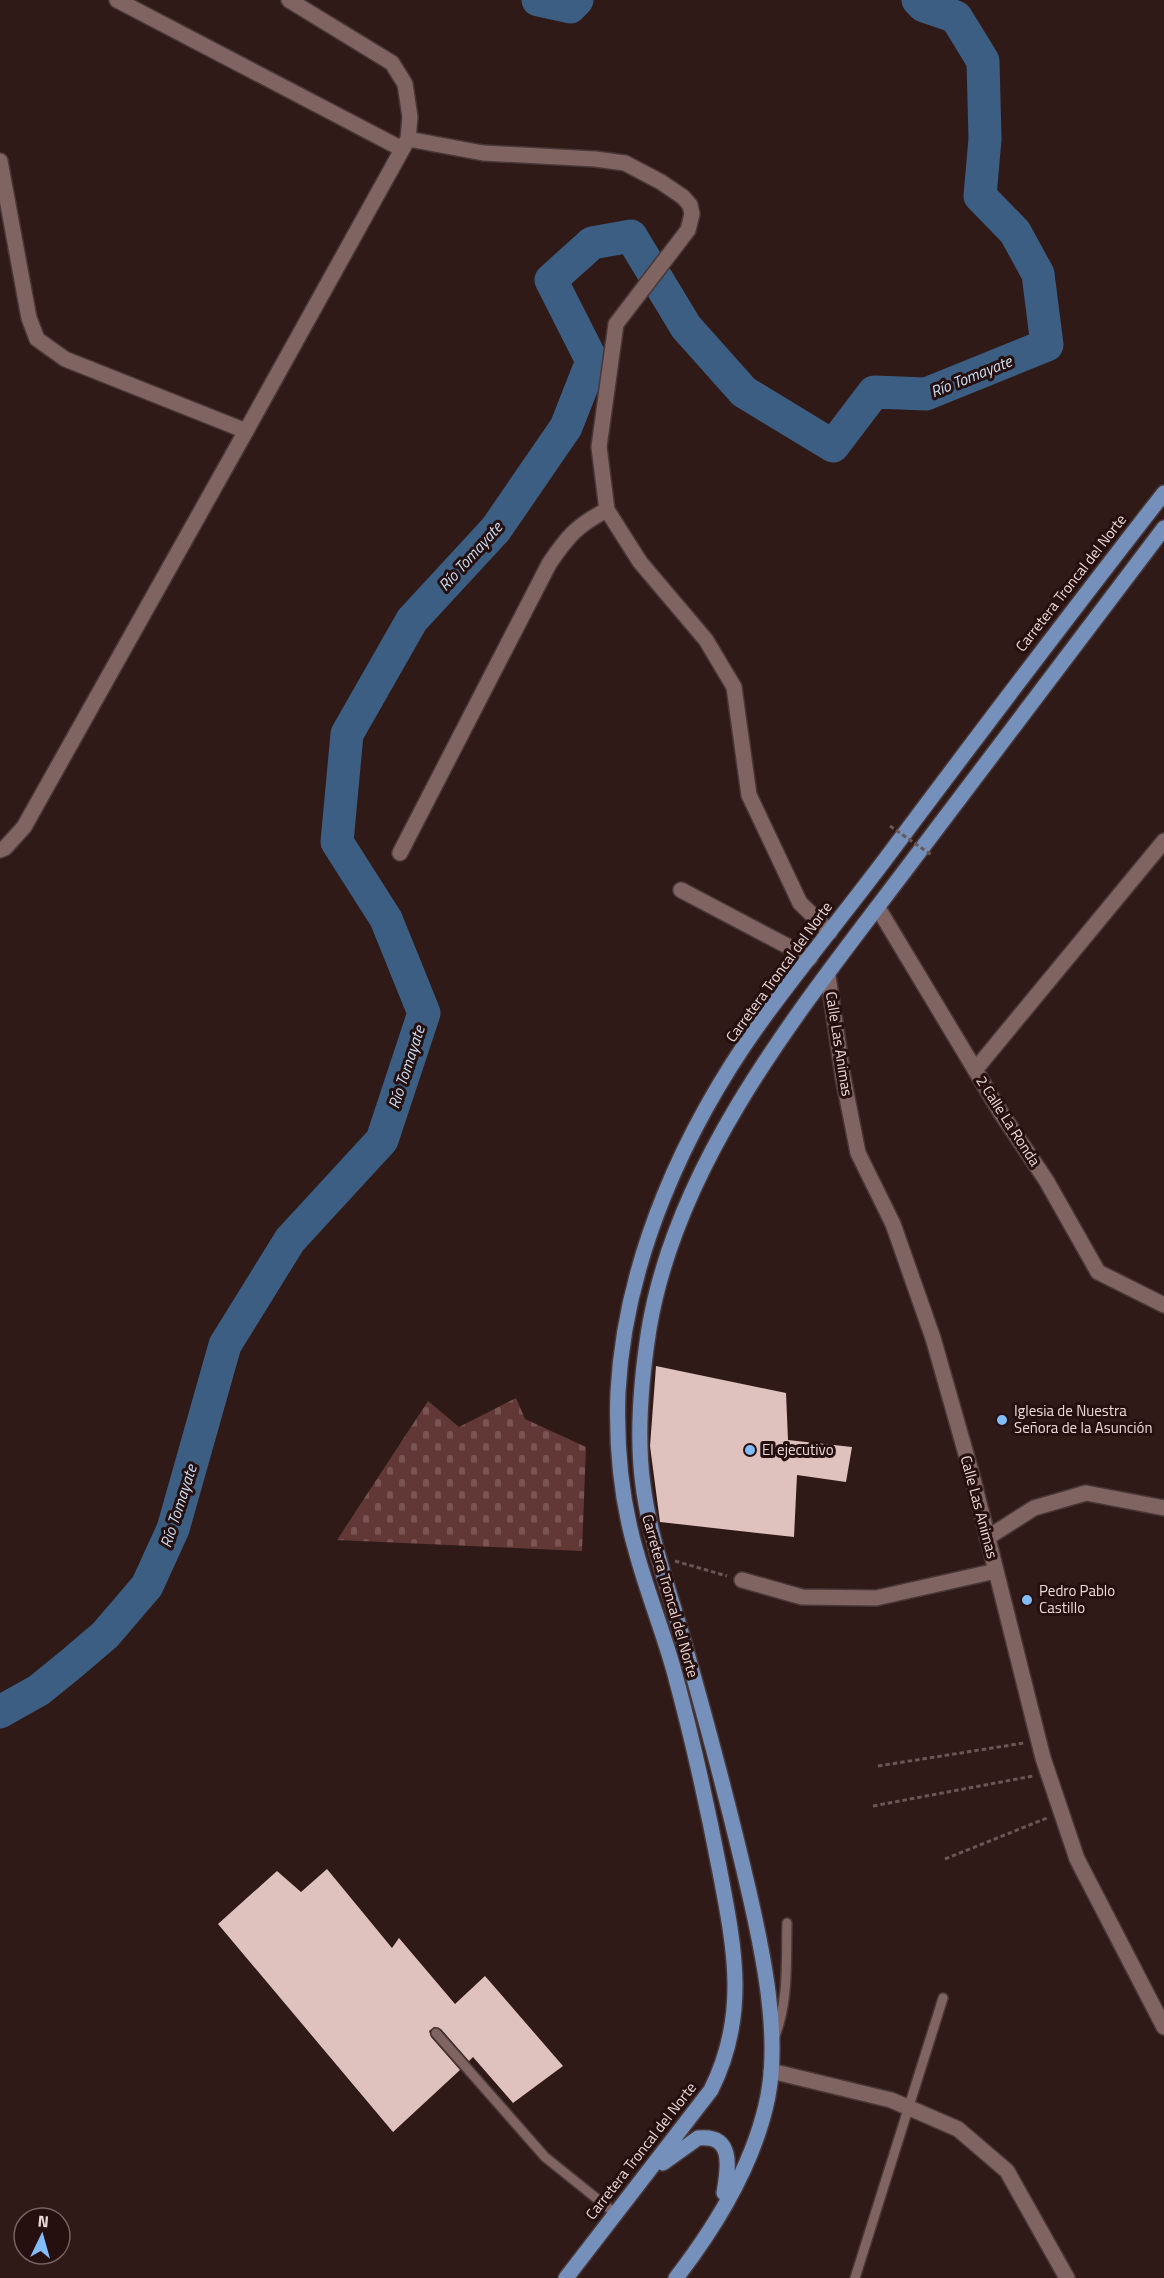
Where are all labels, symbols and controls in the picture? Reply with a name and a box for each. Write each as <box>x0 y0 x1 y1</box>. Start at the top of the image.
water label: Río Tomayate <box>927 348 1017 403</box>
street label: Carretera Troncal del Norte <box>1010 509 1132 656</box>
water label: Río Tomayate <box>432 515 509 596</box>
street label: Carretera Troncal del Norte <box>720 897 838 1047</box>
street label: Calle Las Animas <box>820 990 859 1098</box>
water label: Río Tomayate <box>381 1021 431 1112</box>
street label: 2 Calle La Ronda <box>971 1071 1047 1171</box>
place label: Iglesia de Nuestra Señora de la Asunción <box>1014 1399 1153 1439</box>
marker: Iglesia de Nuestra Señora de la Asunción <box>995 1413 1009 1427</box>
place label: El ejecutivo <box>762 1438 834 1461</box>
marker: El ejecutivo <box>743 1443 757 1457</box>
street label: Calle Las Animas <box>955 1453 1004 1561</box>
water label: Río Tomayate <box>153 1460 203 1551</box>
street label: Carretera Troncal del Norte <box>636 1511 705 1680</box>
place label: Pedro Pablo Castillo <box>1039 1579 1115 1619</box>
marker: Pedro Pablo Castillo <box>1020 1593 1034 1607</box>
street label: Carretera Troncal del Norte <box>580 2077 702 2224</box>
north arrow <box>12 2206 72 2266</box>
text: N <box>37 2209 50 2233</box>

